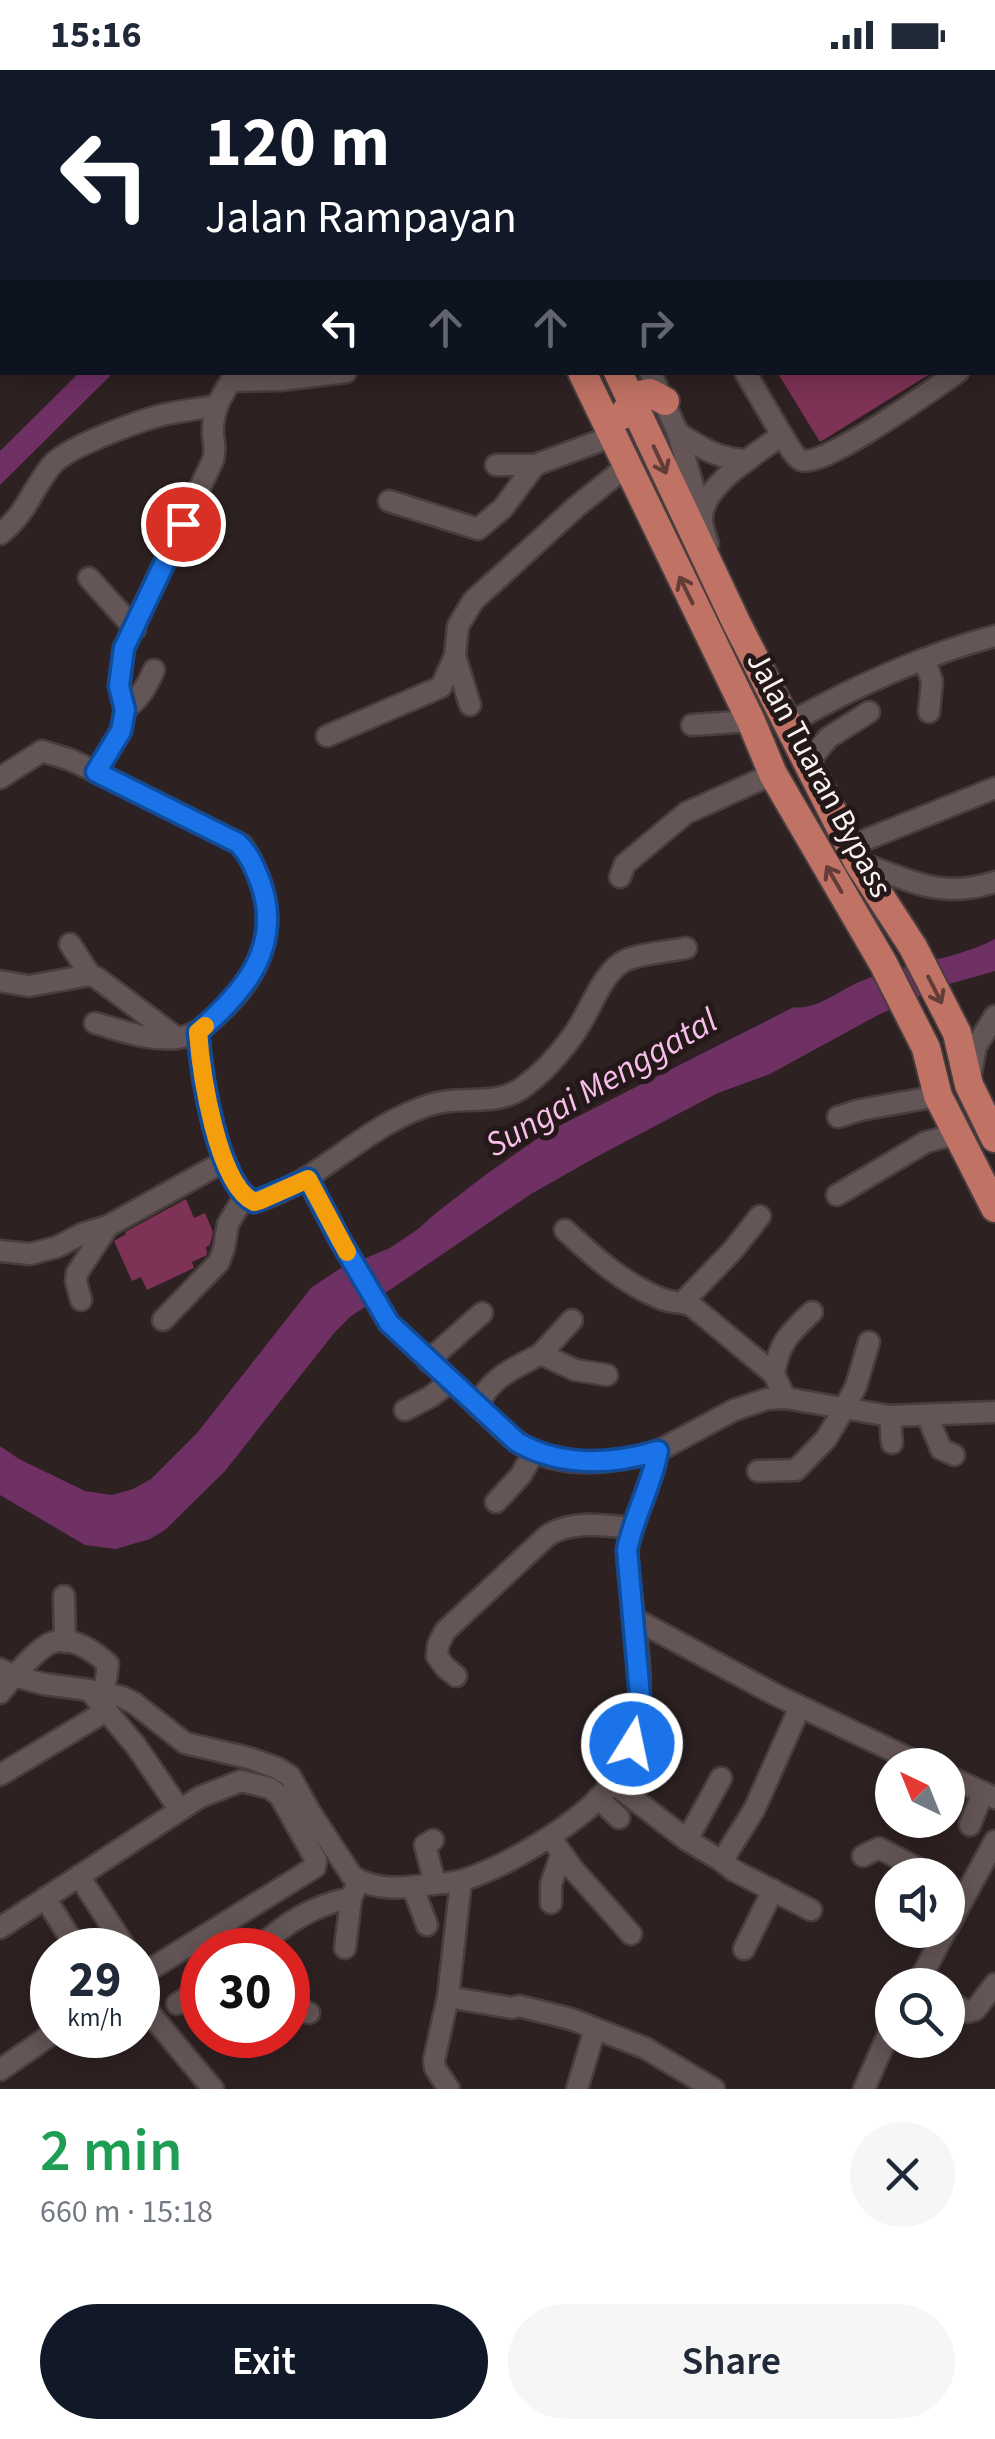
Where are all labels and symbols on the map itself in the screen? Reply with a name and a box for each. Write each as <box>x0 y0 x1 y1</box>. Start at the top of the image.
one-way arrow <box>652 445 671 475</box>
pin <box>141 482 226 567</box>
one-way arrow <box>675 575 694 605</box>
street label: Jalan Tuaran Bypass <box>735 643 903 906</box>
one-way arrow <box>823 865 843 894</box>
one-way arrow <box>926 975 945 1005</box>
water label: Sungai Menggatal <box>476 996 727 1170</box>
position arrow <box>580 1692 684 1796</box>
north arrow <box>875 1748 965 1838</box>
speed limit sign: 30 <box>180 1928 310 2058</box>

